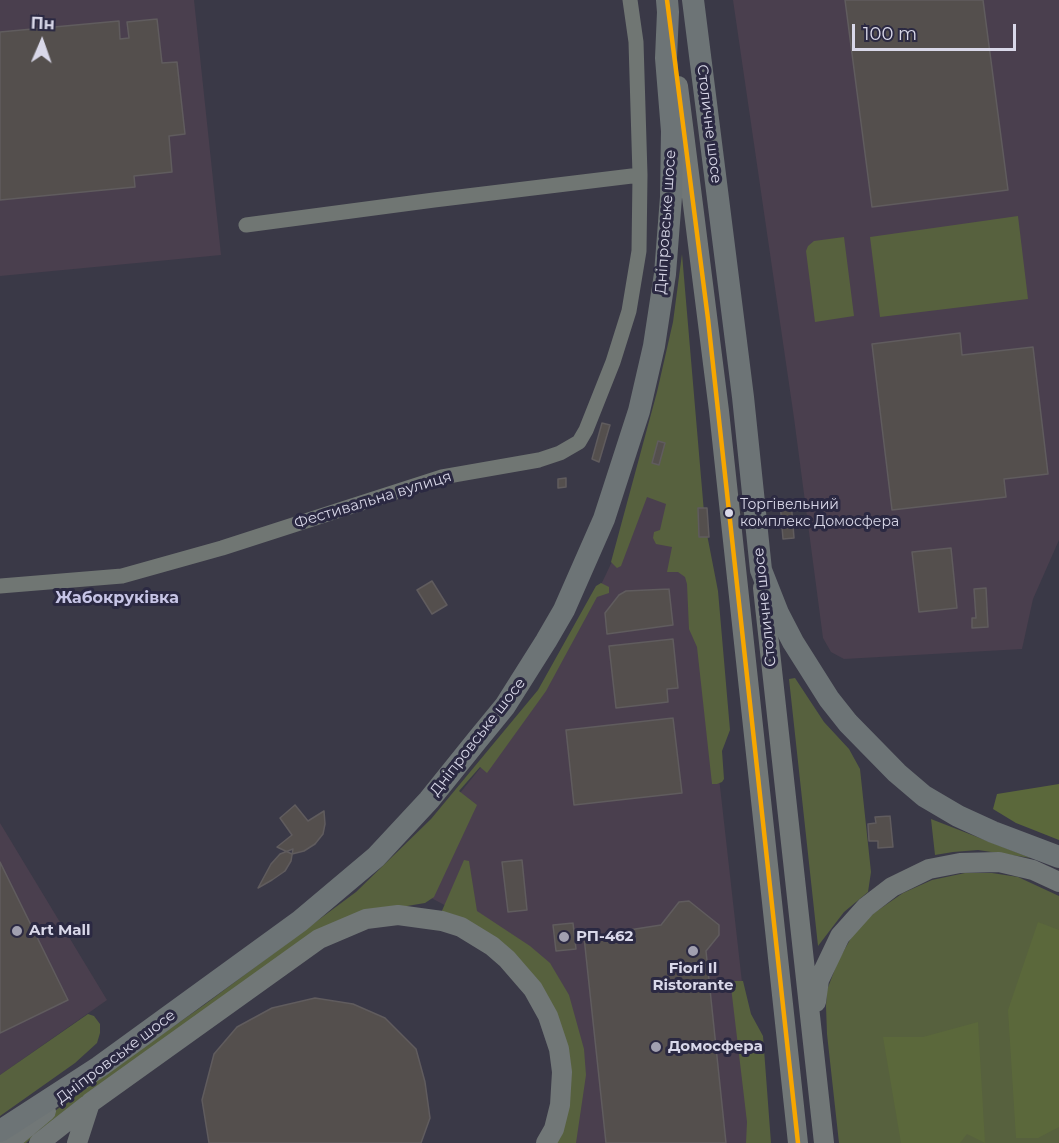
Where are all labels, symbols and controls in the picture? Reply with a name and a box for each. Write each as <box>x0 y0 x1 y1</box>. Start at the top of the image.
north arrow <box>12 12 72 72</box>
scale bar <box>855 12 1018 50</box>
text: Пн <box>30 14 55 33</box>
text: 100 m <box>863 23 917 45</box>
street label: Столичне шосе <box>693 63 725 185</box>
street label: Дніпровське шосе <box>652 149 680 295</box>
street label: Фестивальна вулиця <box>292 467 454 533</box>
place label: Торгівельний комплекс Домосфера <box>740 497 899 530</box>
marker: Торгівельний комплекс Домосфера <box>723 507 735 519</box>
street label: Столичне шосе <box>750 546 780 668</box>
district label: Жабокруківка <box>55 588 179 608</box>
street label: Дніпровське шосе <box>426 674 530 800</box>
place label: Art Mall <box>29 922 91 940</box>
marker: Art Mall <box>10 924 24 938</box>
place label: РП-462 <box>576 928 633 946</box>
marker: РП-462 <box>557 930 571 944</box>
marker: Fiori Il Ristorante <box>686 944 700 958</box>
place label: Fiori Il Ristorante <box>653 960 733 995</box>
street label: Дніпровське шосе <box>53 1006 179 1108</box>
place label: Домосфера <box>668 1038 763 1056</box>
marker: Домосфера <box>649 1040 663 1054</box>

